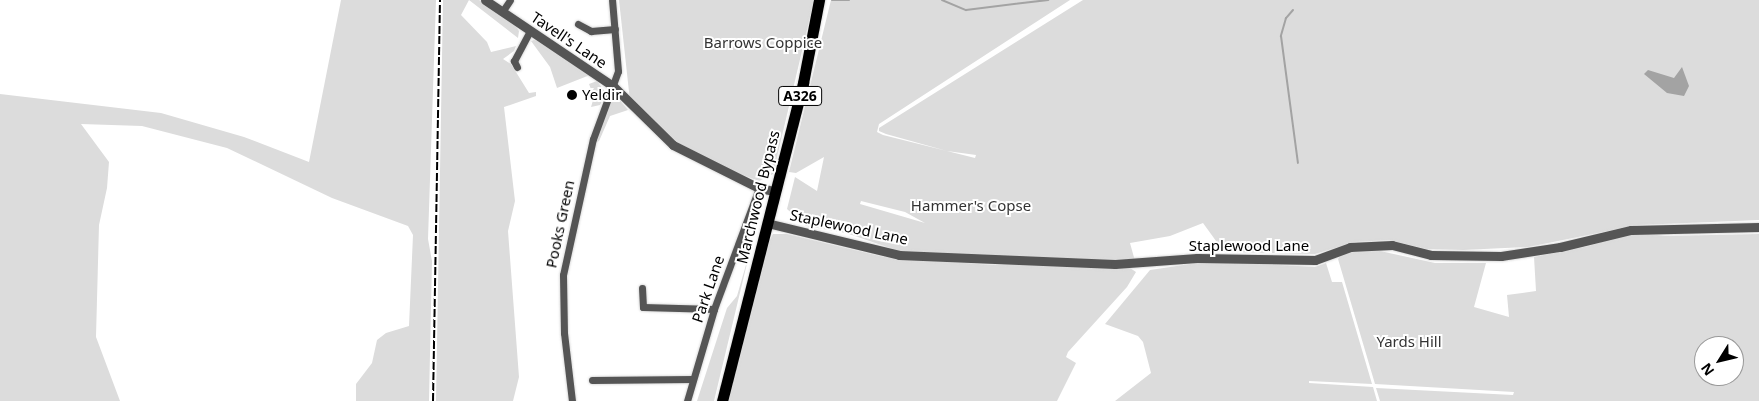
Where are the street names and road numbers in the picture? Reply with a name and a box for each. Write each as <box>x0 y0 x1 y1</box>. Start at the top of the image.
street label: Tavell's Lane <box>528 8 610 72</box>
road number: A326 <box>778 84 822 108</box>
street label: Marchwood Bypass <box>733 128 783 266</box>
street label: Pooks Green <box>542 178 578 270</box>
street label: Staplewood Lane <box>788 206 910 248</box>
street label: Staplewood Lane <box>1189 237 1309 255</box>
street label: Park Lane <box>688 253 728 325</box>

